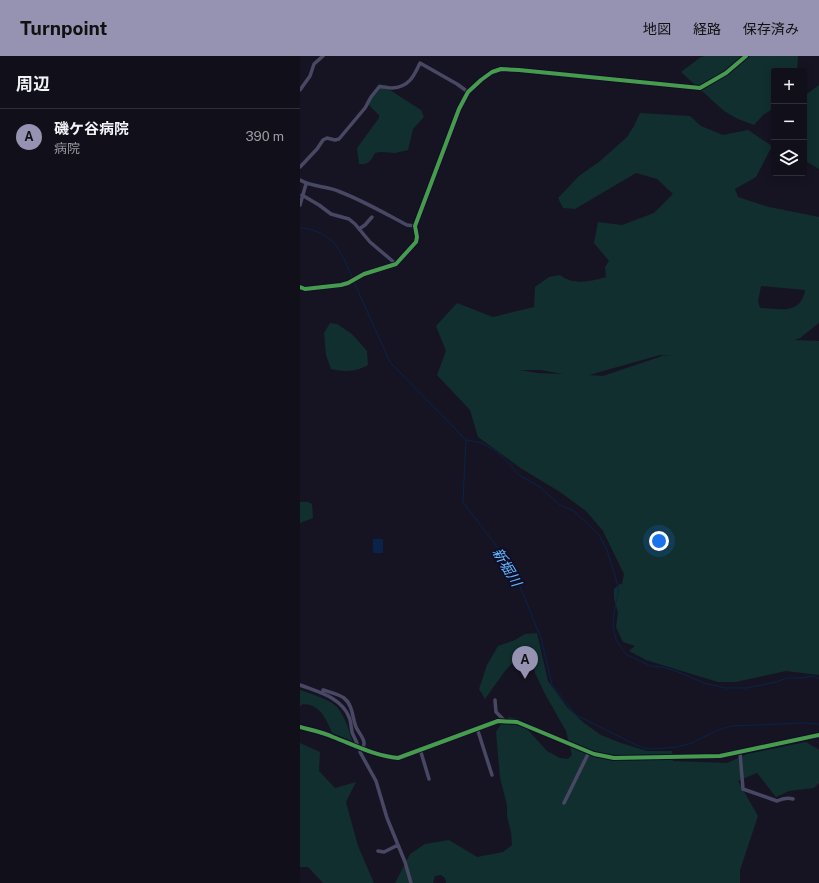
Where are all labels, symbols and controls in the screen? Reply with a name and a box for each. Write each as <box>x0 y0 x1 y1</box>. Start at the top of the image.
text: Turnpoint <box>20 17 107 39</box>
text: 地図 <box>643 21 671 37</box>
text: 経路 <box>693 21 721 37</box>
text: 保存済み <box>743 21 799 37</box>
map controls <box>771 68 807 176</box>
button: + <box>771 68 807 104</box>
text: 周辺 <box>16 74 50 94</box>
button: − <box>771 104 807 140</box>
text: 磯ケ谷病院 <box>54 120 129 137</box>
text: A <box>24 129 34 144</box>
text: 390 m <box>246 129 284 144</box>
button: layers <box>771 140 807 176</box>
text: 病院 <box>54 141 80 156</box>
your location <box>649 531 669 551</box>
water label: 新堀川 <box>489 545 526 591</box>
pin: A <box>512 646 538 679</box>

